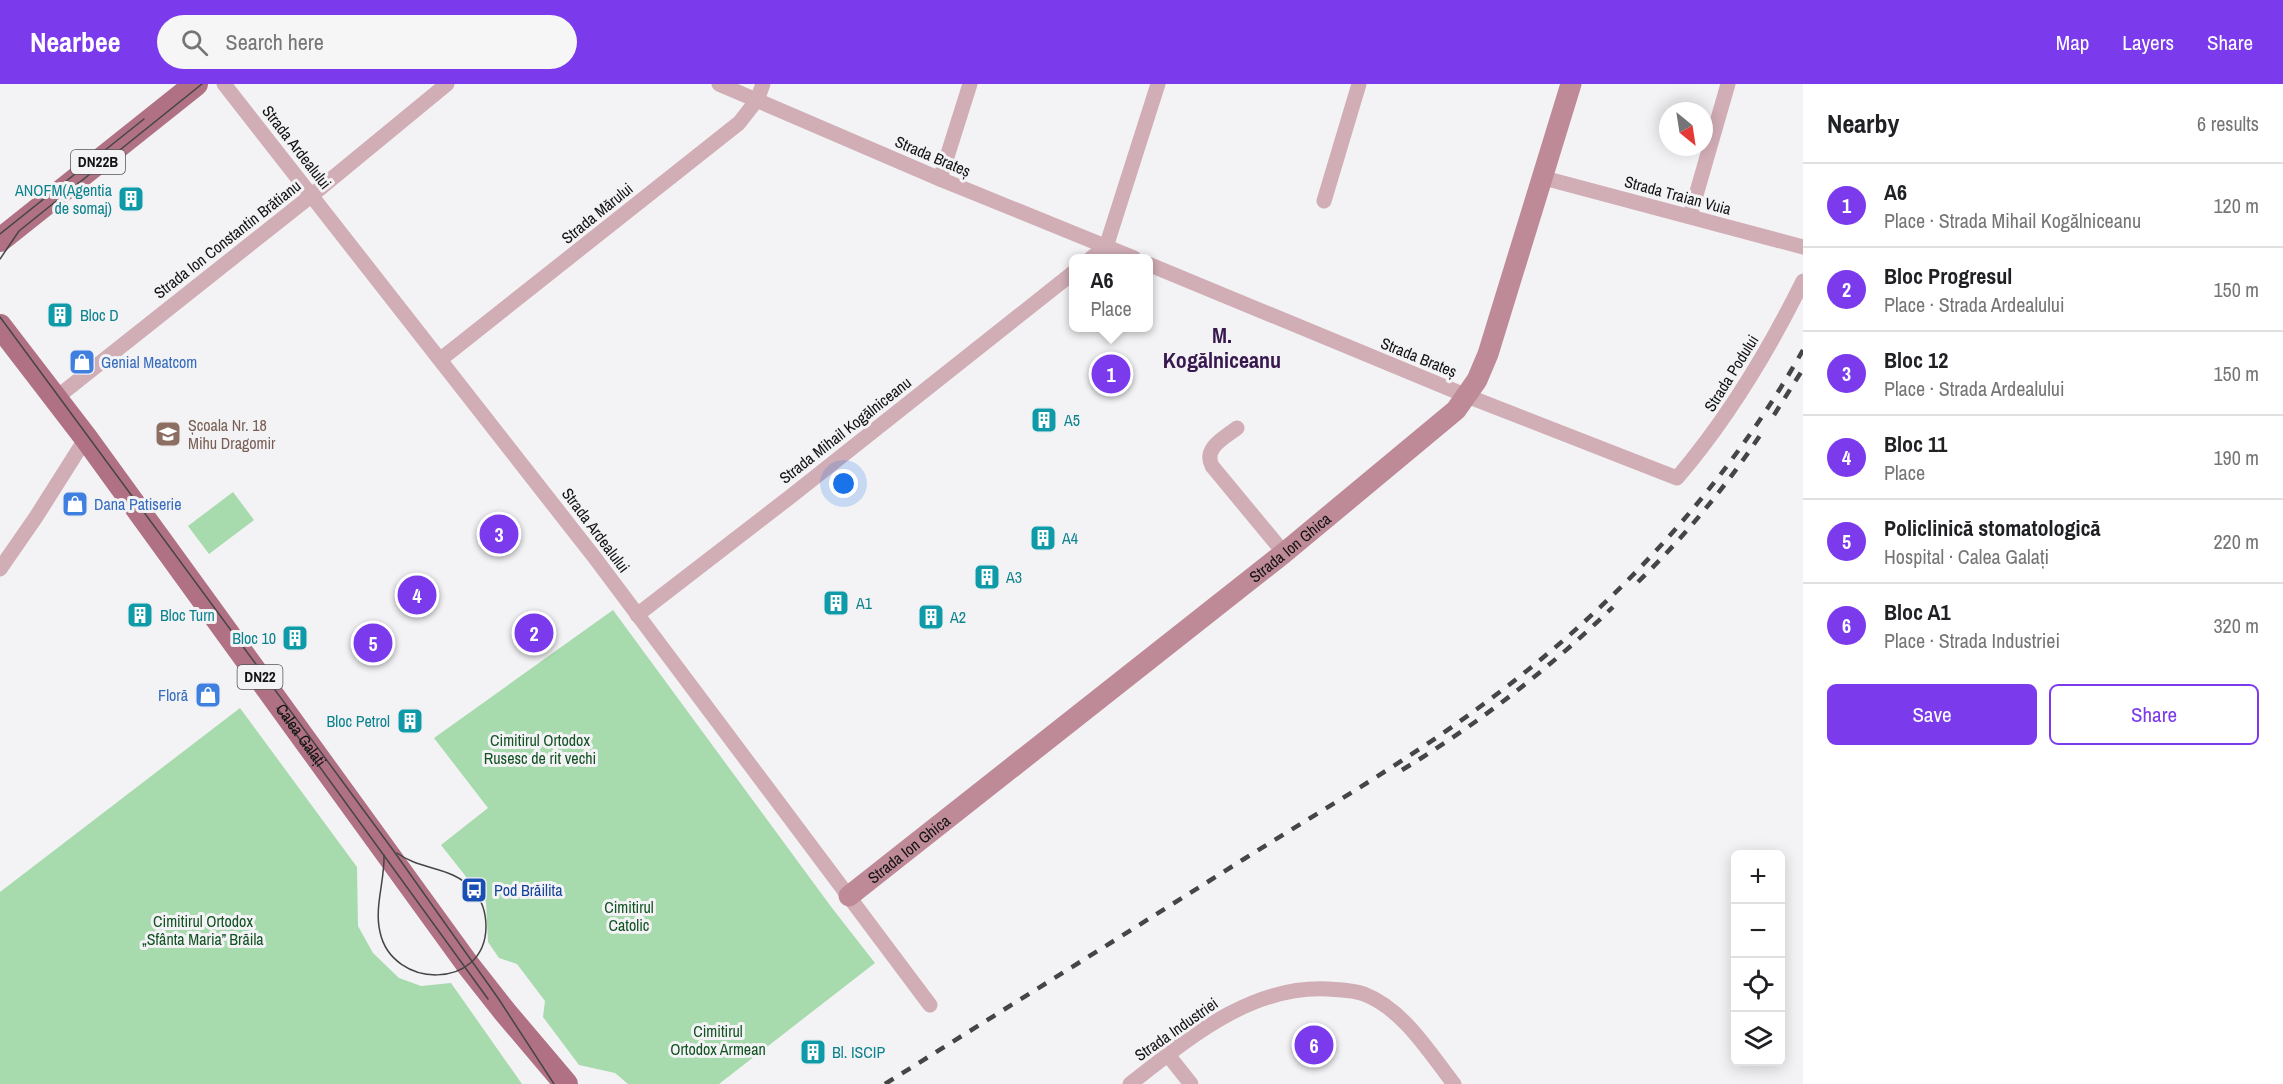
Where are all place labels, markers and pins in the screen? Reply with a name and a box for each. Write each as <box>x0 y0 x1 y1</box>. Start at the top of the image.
place label: ANOFM(Agentia de somaj) <box>14 179 113 219</box>
building icon: ANOFM(Agentia de somaj) <box>116 184 146 214</box>
building icon: Bloc D <box>45 300 75 330</box>
place label: Bloc D <box>80 304 119 326</box>
shop icon: Genial Meatcom <box>67 347 97 377</box>
place label: Genial Meatcom <box>101 351 197 373</box>
pin: 1 <box>1092 352 1130 396</box>
building icon: A5 <box>1029 405 1059 435</box>
place label: A5 <box>1063 409 1080 431</box>
place label: Școala Nr. 18 Mihu Dragomir <box>188 414 276 454</box>
school or university icon: Școala Nr. 18 Mihu Dragomir <box>153 419 183 449</box>
shop icon: Dana Patiserie <box>60 489 90 519</box>
place label: Dana Patiserie <box>94 493 182 515</box>
pin: 3 <box>480 512 518 556</box>
building icon: A4 <box>1028 523 1058 553</box>
place label: A4 <box>1061 527 1078 549</box>
building icon: A3 <box>972 562 1002 592</box>
place label: A3 <box>1005 566 1022 588</box>
pin: 4 <box>398 572 436 618</box>
building icon: A1 <box>821 588 851 618</box>
place label: A1 <box>855 592 873 614</box>
building icon: Bloc Turn <box>125 600 155 630</box>
building icon: A2 <box>916 602 946 632</box>
place label: Bloc Turn <box>160 604 215 626</box>
place label: A2 <box>949 606 966 628</box>
pin: 2 <box>514 610 554 656</box>
pin: 5 <box>354 620 392 666</box>
building icon: Bloc 10 <box>280 623 310 653</box>
place label: Bloc 10 <box>232 627 276 649</box>
shop icon: Floră <box>193 680 223 710</box>
place label: Floră <box>158 684 189 706</box>
building icon: Bloc Petrol <box>395 706 425 736</box>
place label: Bloc Petrol <box>327 710 390 732</box>
bus stop icon: Pod Brăilita <box>459 875 489 905</box>
place label: Pod Brăilita <box>494 879 563 901</box>
pin: 6 <box>1294 1022 1334 1068</box>
building icon: Bl. ISCIP <box>798 1037 828 1067</box>
place label: Bl. ISCIP <box>832 1041 885 1063</box>

